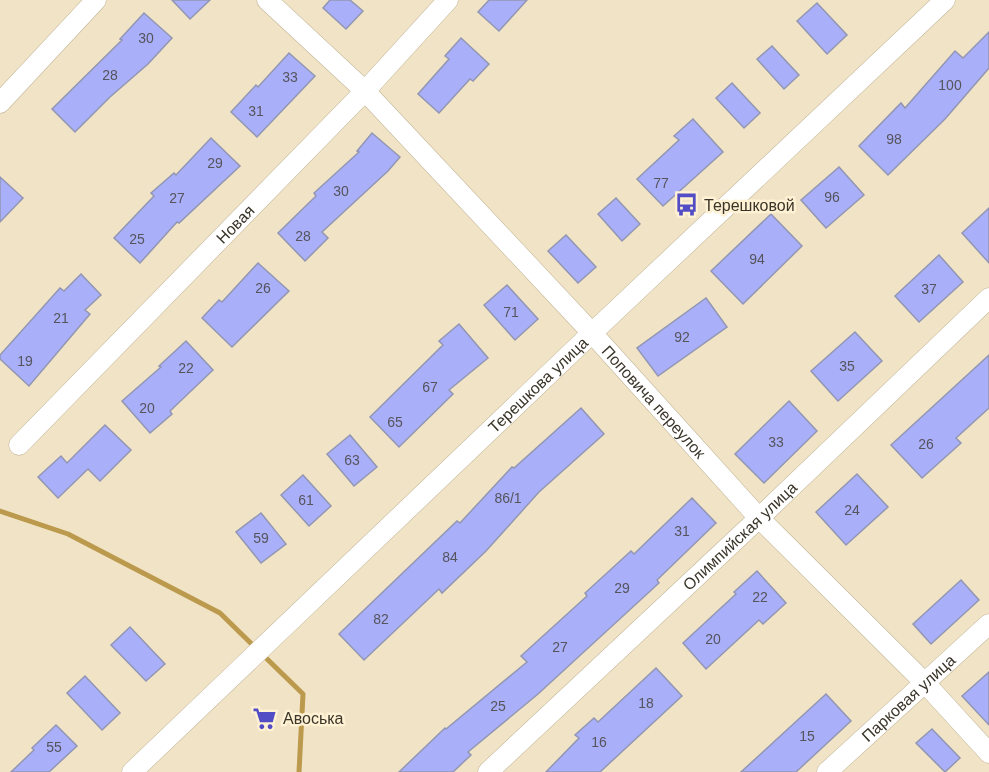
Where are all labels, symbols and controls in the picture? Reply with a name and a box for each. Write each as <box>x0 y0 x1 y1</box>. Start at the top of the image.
house number: 30 <box>138 30 154 46</box>
house number: 28 <box>102 67 118 83</box>
house number: 33 <box>282 69 298 85</box>
house number: 100 <box>938 77 962 93</box>
house number: 31 <box>248 103 264 119</box>
house number: 98 <box>886 131 902 147</box>
house number: 29 <box>207 155 223 171</box>
house number: 77 <box>653 175 669 191</box>
house number: 30 <box>333 183 349 199</box>
house number: 96 <box>824 189 840 205</box>
house number: 27 <box>169 190 185 206</box>
bus stop icon: Терешковой <box>673 192 699 218</box>
place label: Терешковой <box>704 197 795 214</box>
street label: Новая <box>213 202 258 247</box>
house number: 28 <box>295 228 311 244</box>
house number: 25 <box>129 231 145 247</box>
house number: 94 <box>749 251 765 267</box>
house number: 26 <box>255 280 271 296</box>
house number: 37 <box>921 281 937 297</box>
house number: 71 <box>503 304 519 320</box>
house number: 21 <box>53 310 69 326</box>
house number: 92 <box>674 329 690 345</box>
street label: Терешкова улица <box>485 334 591 436</box>
street label: Поповича переулок <box>599 342 709 462</box>
house number: 19 <box>17 353 33 369</box>
house number: 35 <box>839 358 855 374</box>
house number: 22 <box>178 360 194 376</box>
house number: 67 <box>422 379 438 395</box>
house number: 20 <box>139 400 155 416</box>
house number: 65 <box>387 414 403 430</box>
house number: 33 <box>768 434 784 450</box>
house number: 26 <box>918 436 934 452</box>
house number: 63 <box>344 452 360 468</box>
street label: Олимпийская улица <box>680 479 800 594</box>
house number: 86/1 <box>494 490 522 506</box>
house number: 61 <box>298 492 314 508</box>
house number: 24 <box>844 502 860 518</box>
house number: 31 <box>674 523 690 539</box>
house number: 59 <box>253 530 269 546</box>
house number: 84 <box>442 549 458 565</box>
house number: 29 <box>614 580 630 596</box>
house number: 22 <box>752 589 768 605</box>
house number: 82 <box>373 611 389 627</box>
house number: 20 <box>705 631 721 647</box>
house number: 27 <box>552 639 568 655</box>
street label: Парковая улица <box>859 651 959 745</box>
house number: 18 <box>638 695 654 711</box>
house number: 25 <box>490 698 506 714</box>
supermarket icon: Авоська <box>252 705 278 731</box>
place label: Авоська <box>283 710 344 727</box>
house number: 15 <box>799 728 815 744</box>
house number: 16 <box>591 734 607 750</box>
house number: 55 <box>46 739 62 755</box>

